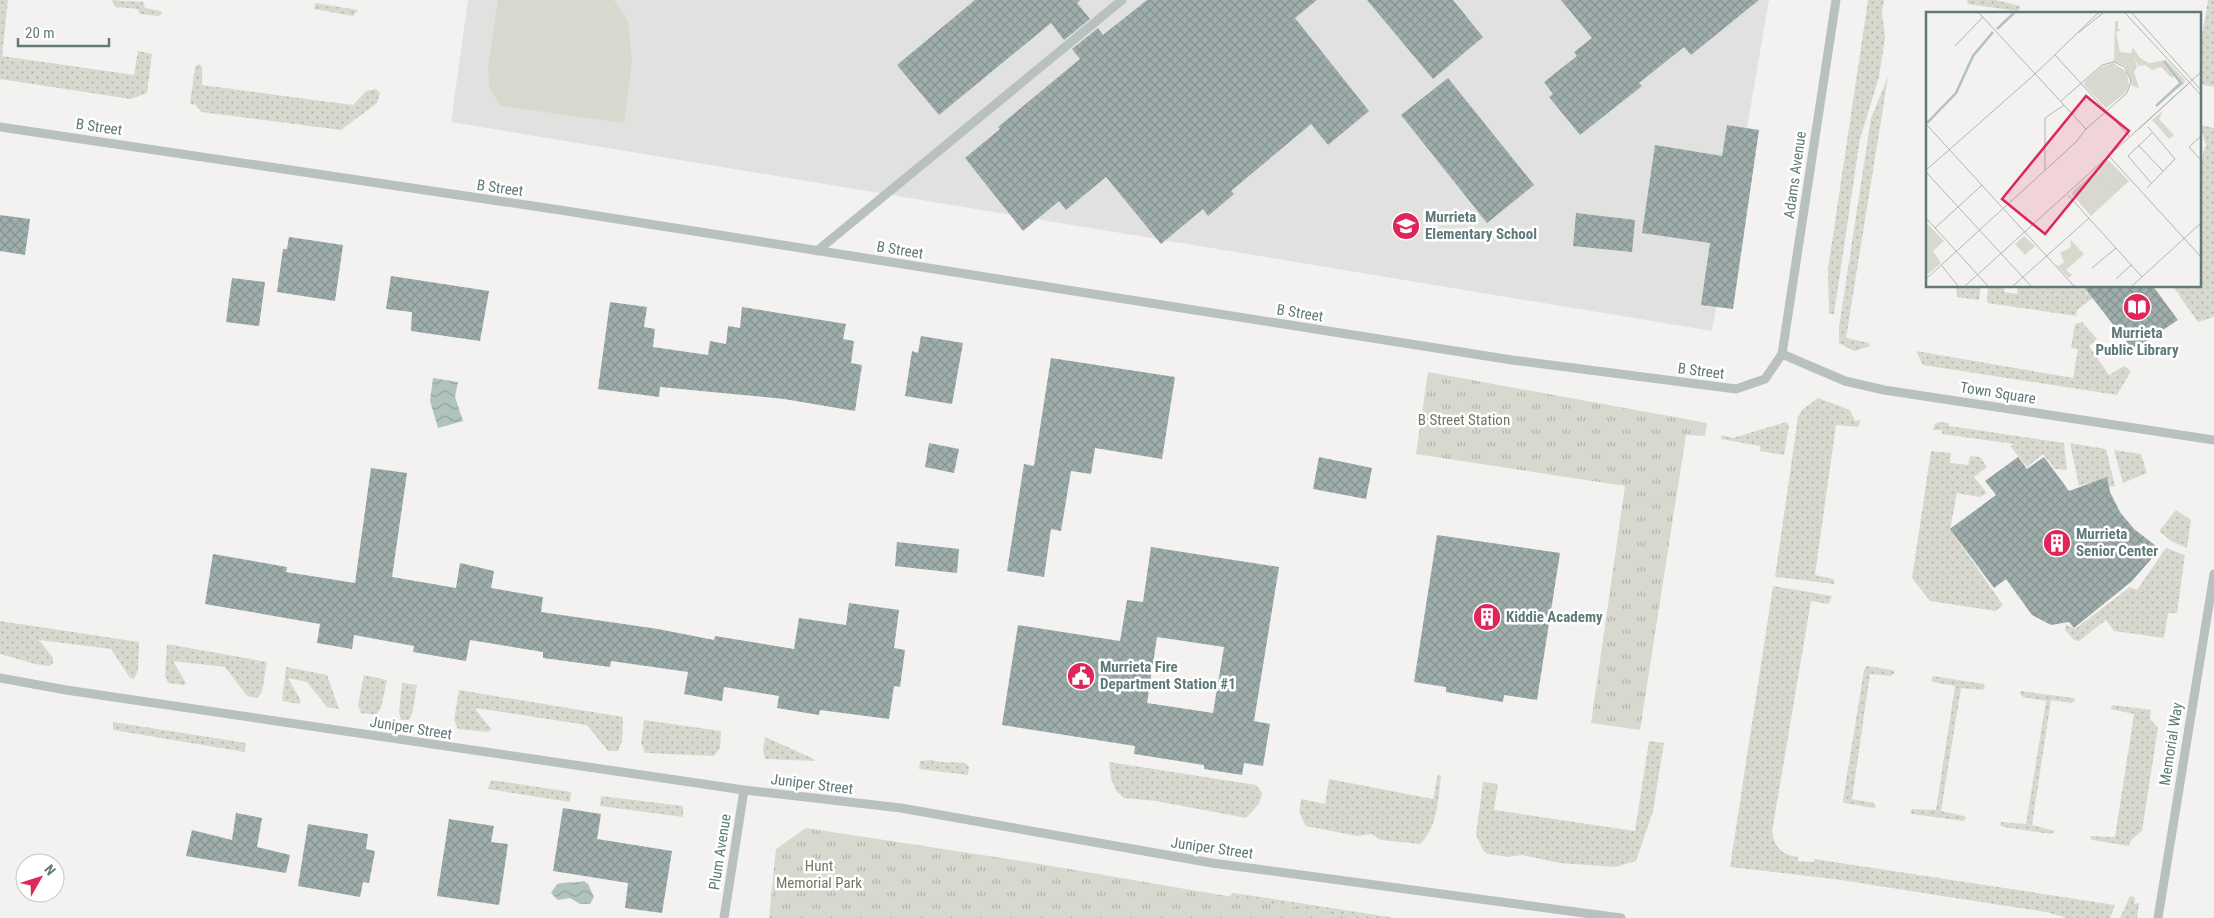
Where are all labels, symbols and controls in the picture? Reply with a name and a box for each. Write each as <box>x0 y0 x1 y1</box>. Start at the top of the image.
inset map <box>1926 12 2202 288</box>
scale bar <box>18 15 109 47</box>
text: 20 m <box>25 24 55 42</box>
street label: B Street <box>75 115 123 139</box>
street label: Adams Avenue <box>1780 130 1810 220</box>
street label: B Street <box>476 176 524 200</box>
place label: Murrieta Elementary School <box>1425 208 1537 243</box>
school or university icon: Murrieta Elementary School <box>1391 211 1421 241</box>
street label: B Street <box>875 237 925 263</box>
library icon: Murrieta Public Library <box>2122 292 2152 322</box>
street label: B Street <box>1275 300 1325 326</box>
place label: Murrieta Public Library <box>2095 324 2179 359</box>
street label: B Street <box>1677 359 1725 383</box>
street label: Town Square <box>1959 378 2037 408</box>
park label: B Street Station <box>1418 411 1510 429</box>
place label: Murrieta Senior Center <box>2076 525 2158 560</box>
building icon: Murrieta Senior Center <box>2042 528 2072 558</box>
building icon: Kiddie Academy <box>1472 602 1502 632</box>
place label: Kiddie Academy <box>1506 608 1603 626</box>
place label: Murrieta Fire Department Station #1 <box>1100 658 1236 693</box>
public building icon: Murrieta Fire Department Station #1 <box>1066 661 1096 691</box>
street label: Memorial Way <box>2156 701 2186 787</box>
street label: Juniper Street <box>369 713 453 743</box>
street label: Juniper Street <box>770 770 854 798</box>
street label: Plum Avenue <box>705 813 735 891</box>
street label: Juniper Street <box>1170 833 1254 863</box>
north arrow <box>15 853 65 903</box>
park label: Hunt Memorial Park <box>776 857 862 892</box>
text: N <box>41 861 59 878</box>

